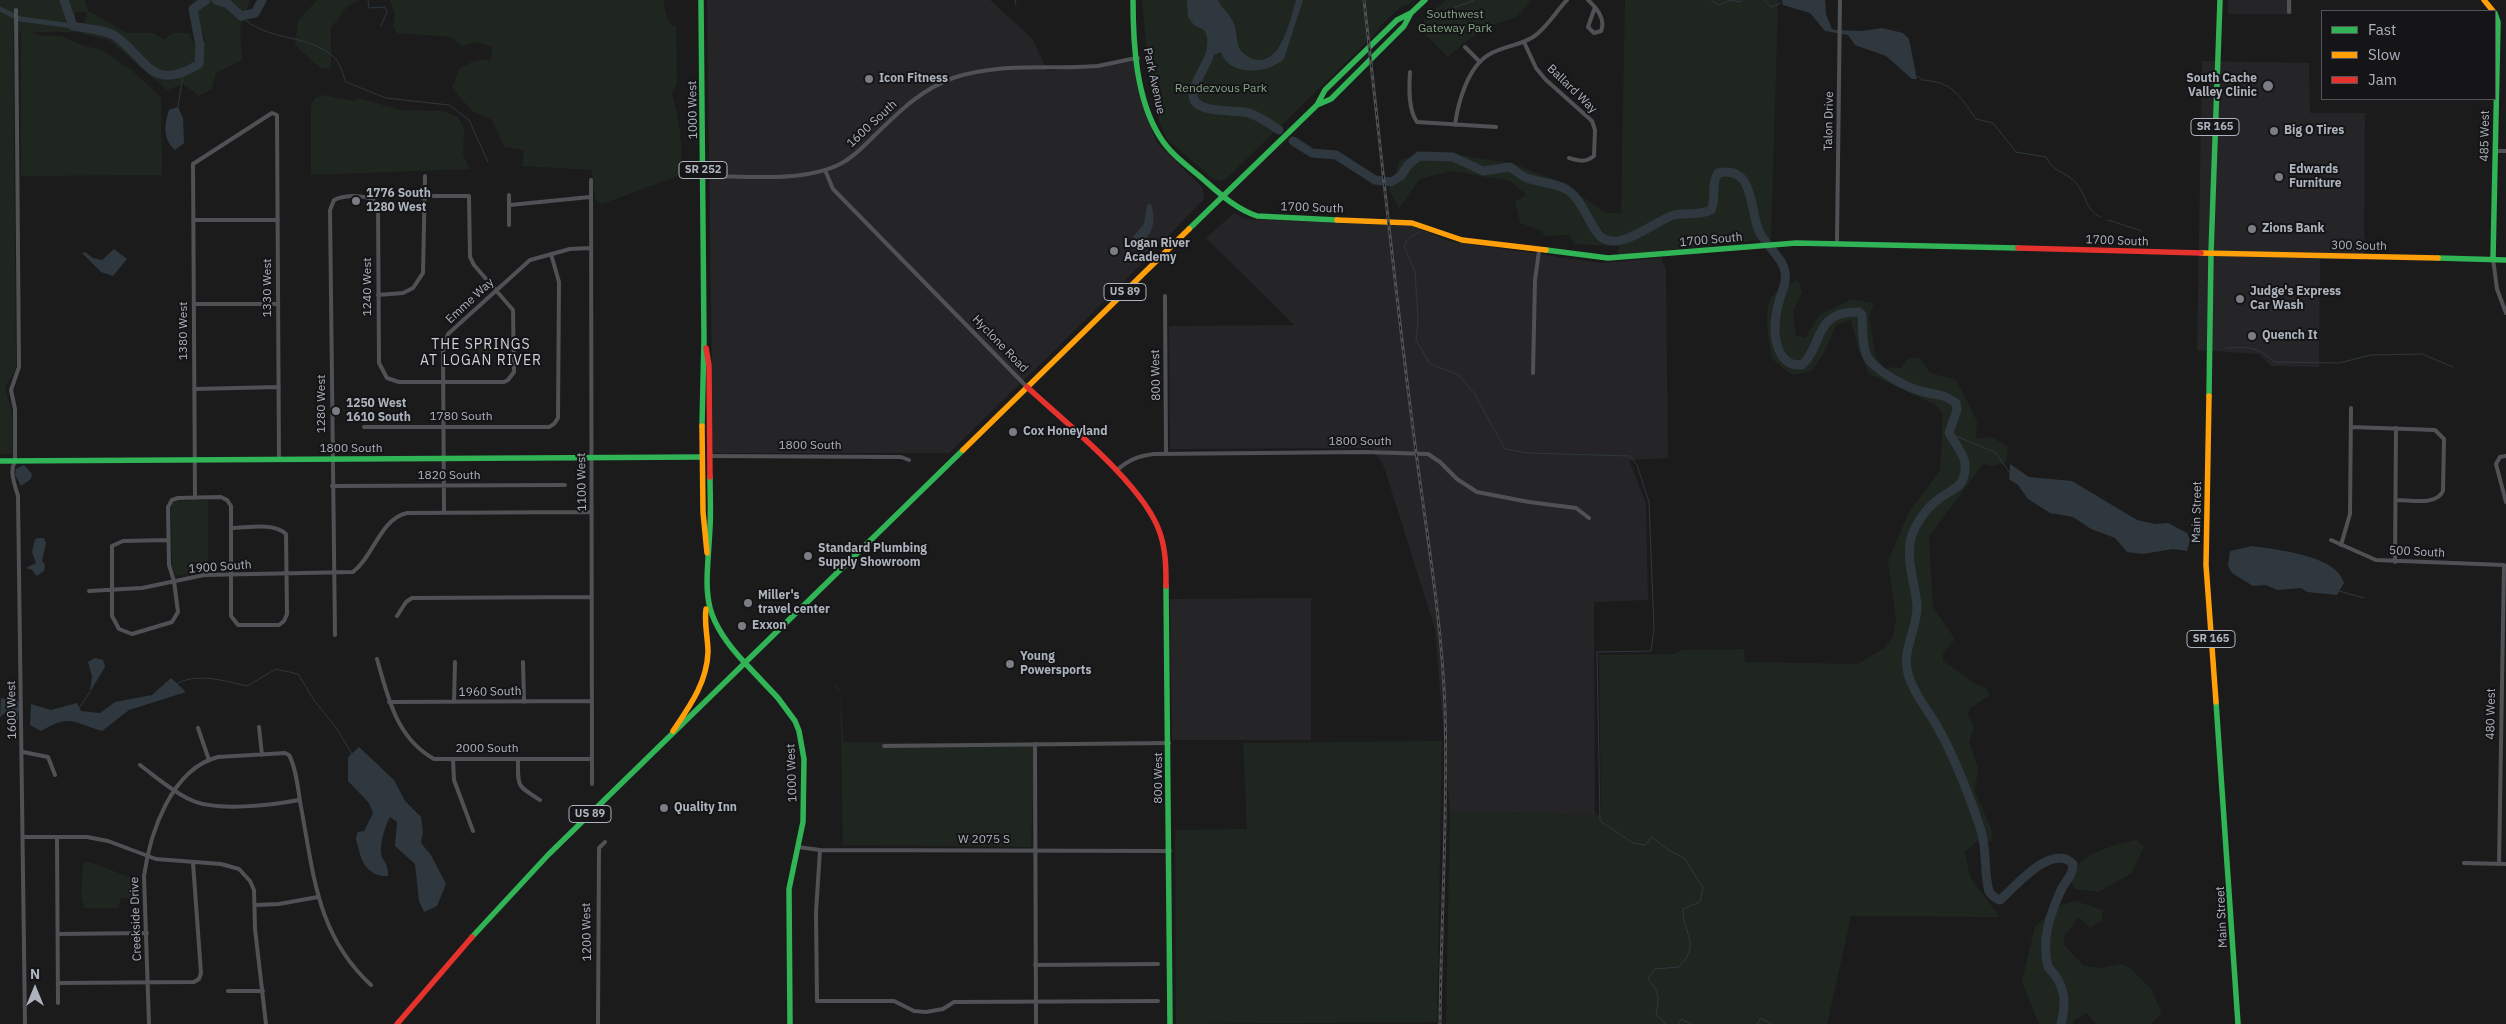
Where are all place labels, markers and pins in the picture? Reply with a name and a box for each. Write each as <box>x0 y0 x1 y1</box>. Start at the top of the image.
place label: Icon Fitness <box>879 72 948 86</box>
place label: South Cache Valley Clinic <box>2186 72 2257 100</box>
marker: Icon Fitness <box>863 73 875 85</box>
marker: South Cache Valley Clinic <box>2261 79 2275 93</box>
place label: Big O Tires <box>2284 124 2344 138</box>
marker: Big O Tires <box>2268 125 2280 137</box>
place label: Edwards Furniture <box>2289 163 2342 191</box>
marker: Edwards Furniture <box>2273 171 2285 183</box>
place label: 1776 South 1280 West <box>366 187 431 215</box>
marker: 1776 South 1280 West <box>350 195 362 207</box>
place label: Zions Bank <box>2262 222 2324 236</box>
marker: Zions Bank <box>2246 223 2258 235</box>
place label: Logan River Academy <box>1124 237 1190 265</box>
marker: Logan River Academy <box>1108 245 1120 257</box>
place label: Judge's Express Car Wash <box>2250 285 2341 313</box>
marker: Judge's Express Car Wash <box>2234 293 2246 305</box>
place label: Quench It <box>2262 329 2318 343</box>
marker: Quench It <box>2246 330 2258 342</box>
place label: 1250 West 1610 South <box>346 397 411 425</box>
marker: 1250 West 1610 South <box>330 405 342 417</box>
place label: Cox Honeyland <box>1023 425 1108 439</box>
marker: Cox Honeyland <box>1007 426 1019 438</box>
place label: Standard Plumbing Supply Showroom <box>818 542 927 570</box>
marker: Standard Plumbing Supply Showroom <box>802 550 814 562</box>
place label: Miller's travel center <box>758 589 830 617</box>
marker: Miller's travel center <box>742 597 754 609</box>
place label: Exxon <box>752 619 786 633</box>
marker: Exxon <box>736 620 748 632</box>
place label: Young Powersports <box>1020 650 1091 678</box>
marker: Young Powersports <box>1004 658 1016 670</box>
place label: Quality Inn <box>674 801 737 815</box>
marker: Quality Inn <box>658 802 670 814</box>

